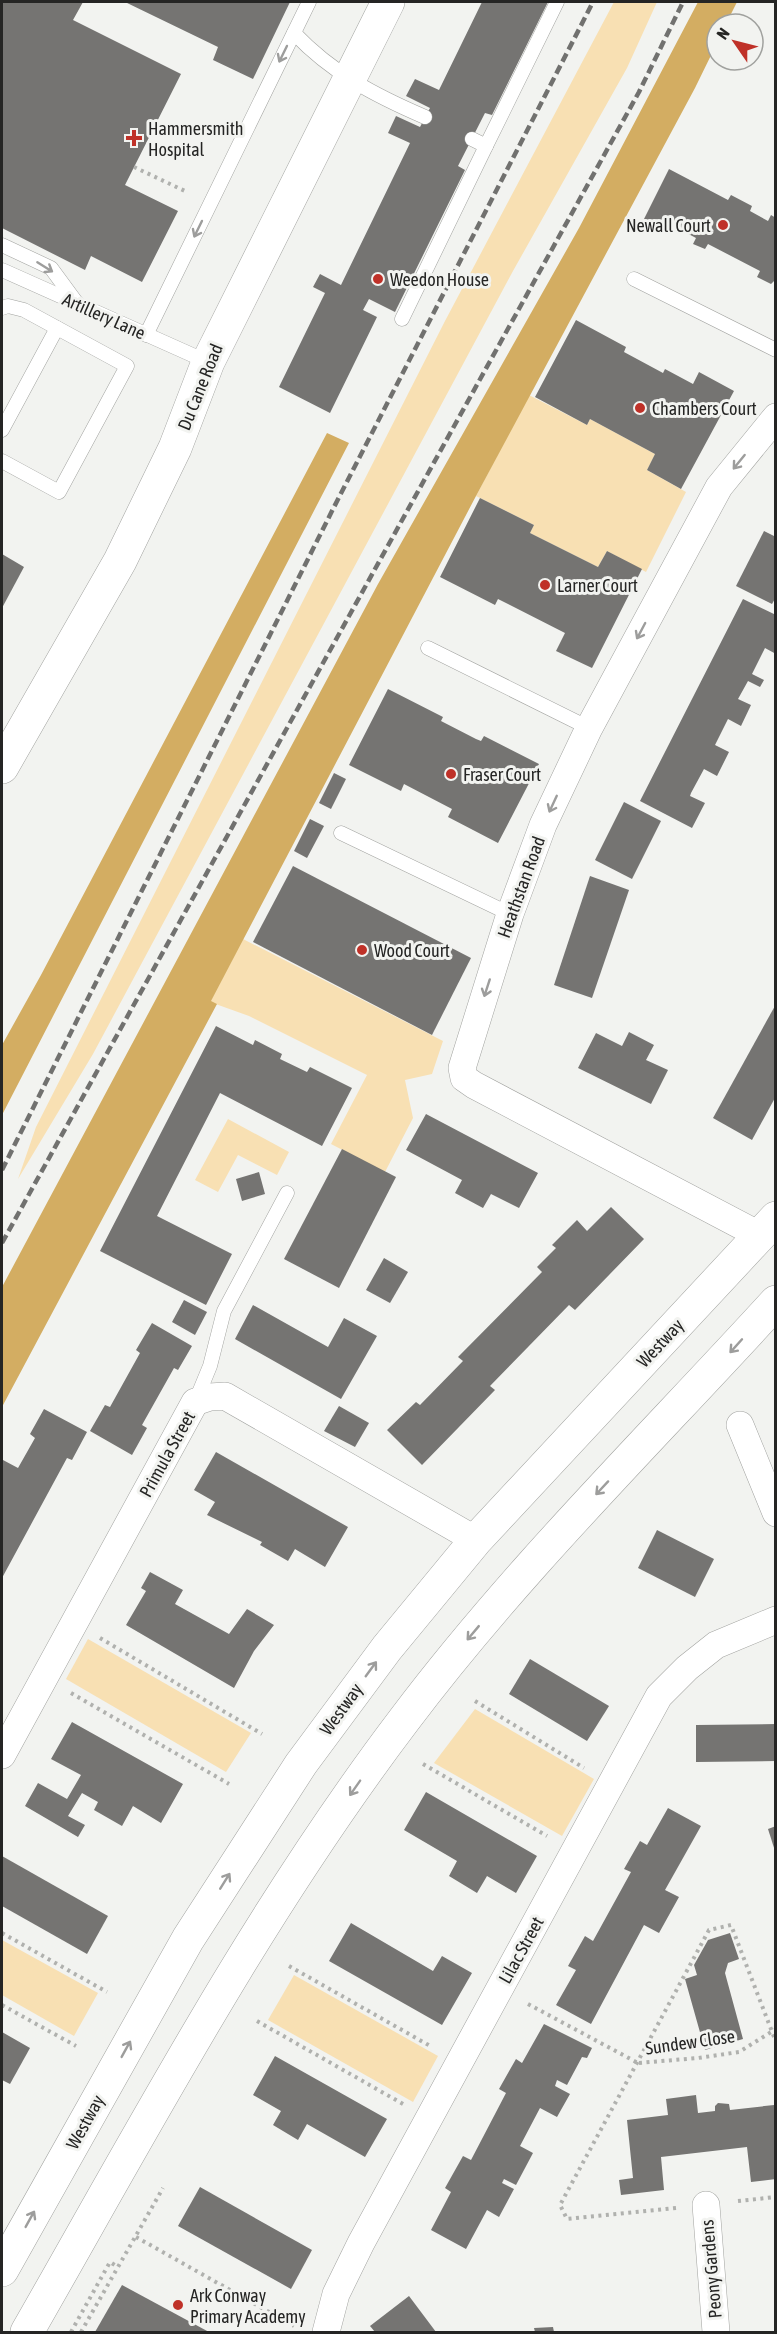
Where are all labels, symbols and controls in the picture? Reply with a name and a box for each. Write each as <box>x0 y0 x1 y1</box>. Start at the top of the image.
north arrow <box>705 12 765 72</box>
text: N <box>713 24 733 42</box>
one-way arrow <box>277 45 289 63</box>
place label: Hammersmith Hospital <box>148 118 244 160</box>
marker: Hammersmith Hospital <box>125 129 143 147</box>
place label: Newall Court <box>626 215 711 236</box>
marker: Newall Court <box>716 218 730 232</box>
one-way arrow <box>191 220 203 238</box>
one-way arrow <box>37 260 54 273</box>
place label: Weedon House <box>390 269 489 290</box>
marker: Weedon House <box>371 272 385 286</box>
street label: Artillery Lane <box>59 288 149 344</box>
street label: Du Cane Road <box>173 341 227 433</box>
place label: Chambers Court <box>652 398 757 419</box>
marker: Chambers Court <box>633 401 647 415</box>
one-way arrow <box>732 454 745 470</box>
place label: Larner Court <box>557 575 638 596</box>
marker: Larner Court <box>538 578 552 592</box>
one-way arrow <box>635 621 646 639</box>
place label: Fraser Court <box>463 764 541 785</box>
marker: Fraser Court <box>444 767 458 781</box>
one-way arrow <box>546 795 558 813</box>
street label: Heathstan Road <box>493 833 549 941</box>
place label: Wood Court <box>374 940 450 961</box>
marker: Wood Court <box>355 943 369 957</box>
one-way arrow <box>481 978 492 997</box>
street label: Westway <box>632 1314 688 1372</box>
one-way arrow <box>729 1338 743 1353</box>
street label: Primula Street <box>135 1407 199 1501</box>
one-way arrow <box>595 1480 610 1495</box>
one-way arrow <box>466 1625 480 1640</box>
one-way arrow <box>365 1661 378 1677</box>
street label: Westway <box>315 1679 367 1739</box>
one-way arrow <box>348 1780 361 1796</box>
one-way arrow <box>219 1873 231 1890</box>
street label: Lilac Street <box>494 1913 548 1987</box>
street label: Sundew Close <box>644 2025 736 2059</box>
one-way arrow <box>120 2041 132 2058</box>
street label: Westway <box>62 2091 108 2153</box>
one-way arrow <box>24 2211 36 2228</box>
street label: Peony Gardens <box>696 2219 726 2319</box>
place label: Ark Conway Primary Academy <box>190 2285 306 2327</box>
marker: Ark Conway Primary Academy <box>171 2298 185 2312</box>

